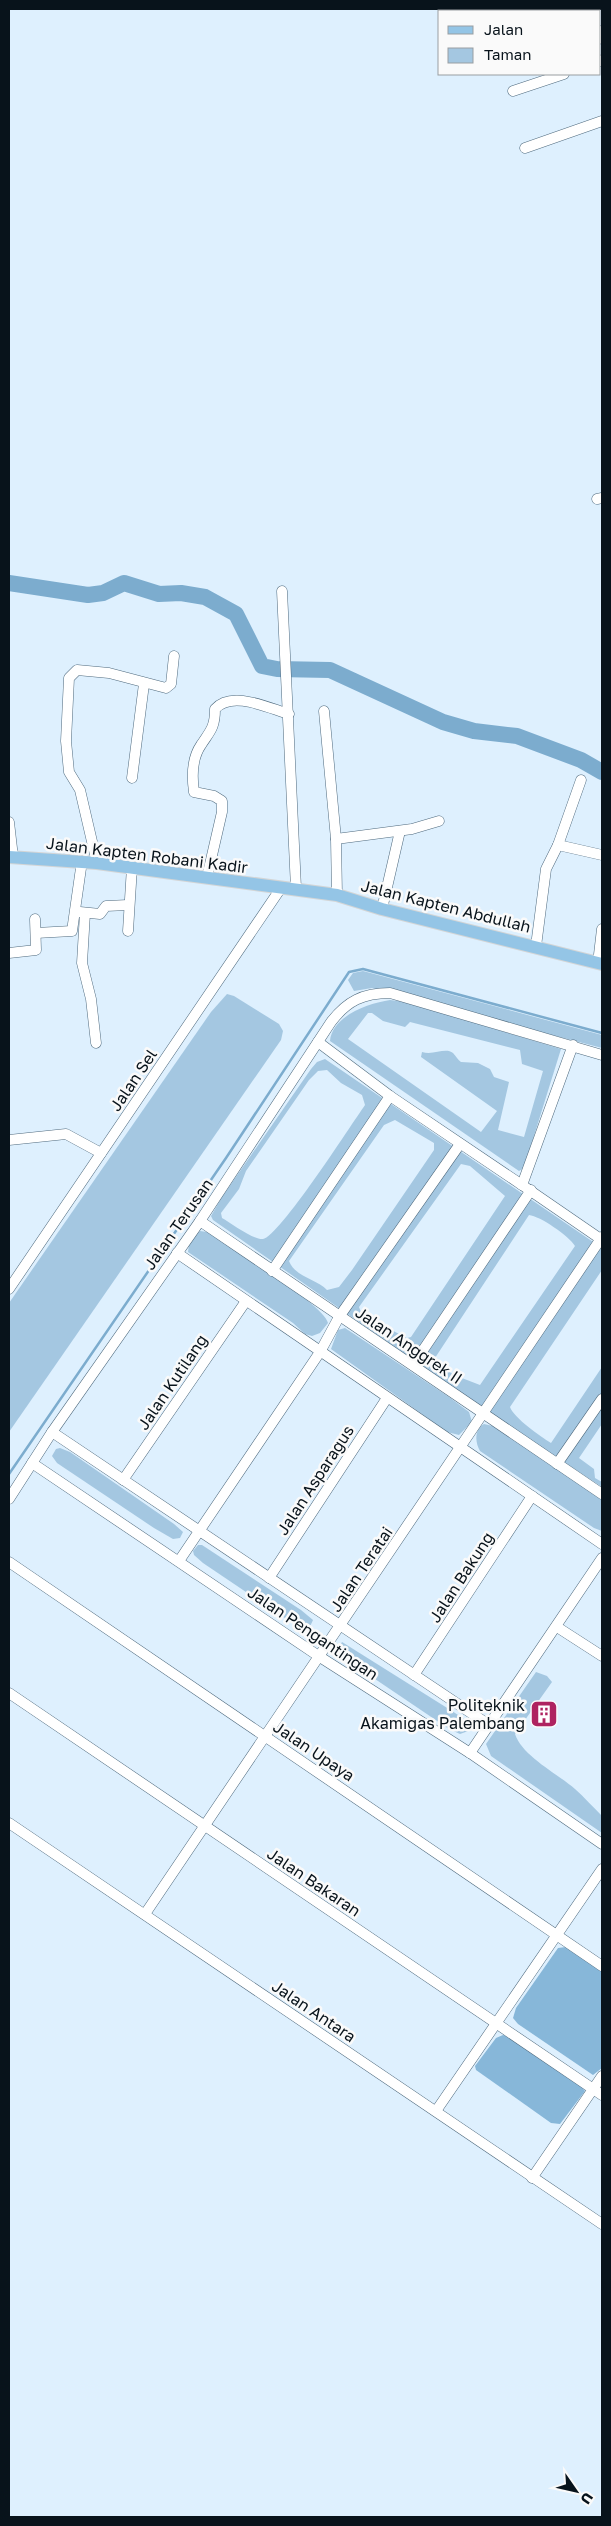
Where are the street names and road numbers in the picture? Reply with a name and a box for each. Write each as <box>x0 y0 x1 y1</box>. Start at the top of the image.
street label: Jalan Kapten Robani Kadir <box>45 833 249 877</box>
street label: Jalan Kapten Abdullah <box>359 875 533 937</box>
street label: Jalan Sel <box>105 1045 161 1115</box>
street label: Jalan Terusan <box>139 1174 217 1274</box>
street label: Jalan Anggrek II <box>352 1302 466 1388</box>
street label: Jalan Kutilang <box>133 1330 211 1434</box>
street label: Jalan Asparagus <box>272 1421 358 1539</box>
street label: Jalan Teratai <box>325 1523 397 1615</box>
street label: Jalan Bakung <box>424 1528 498 1626</box>
street label: Jalan Pengantingan <box>244 1582 382 1684</box>
street label: Jalan Upaya <box>270 1717 358 1785</box>
street label: Jalan Bakaran <box>263 1843 365 1921</box>
street label: Jalan Antara <box>268 1976 360 2046</box>

